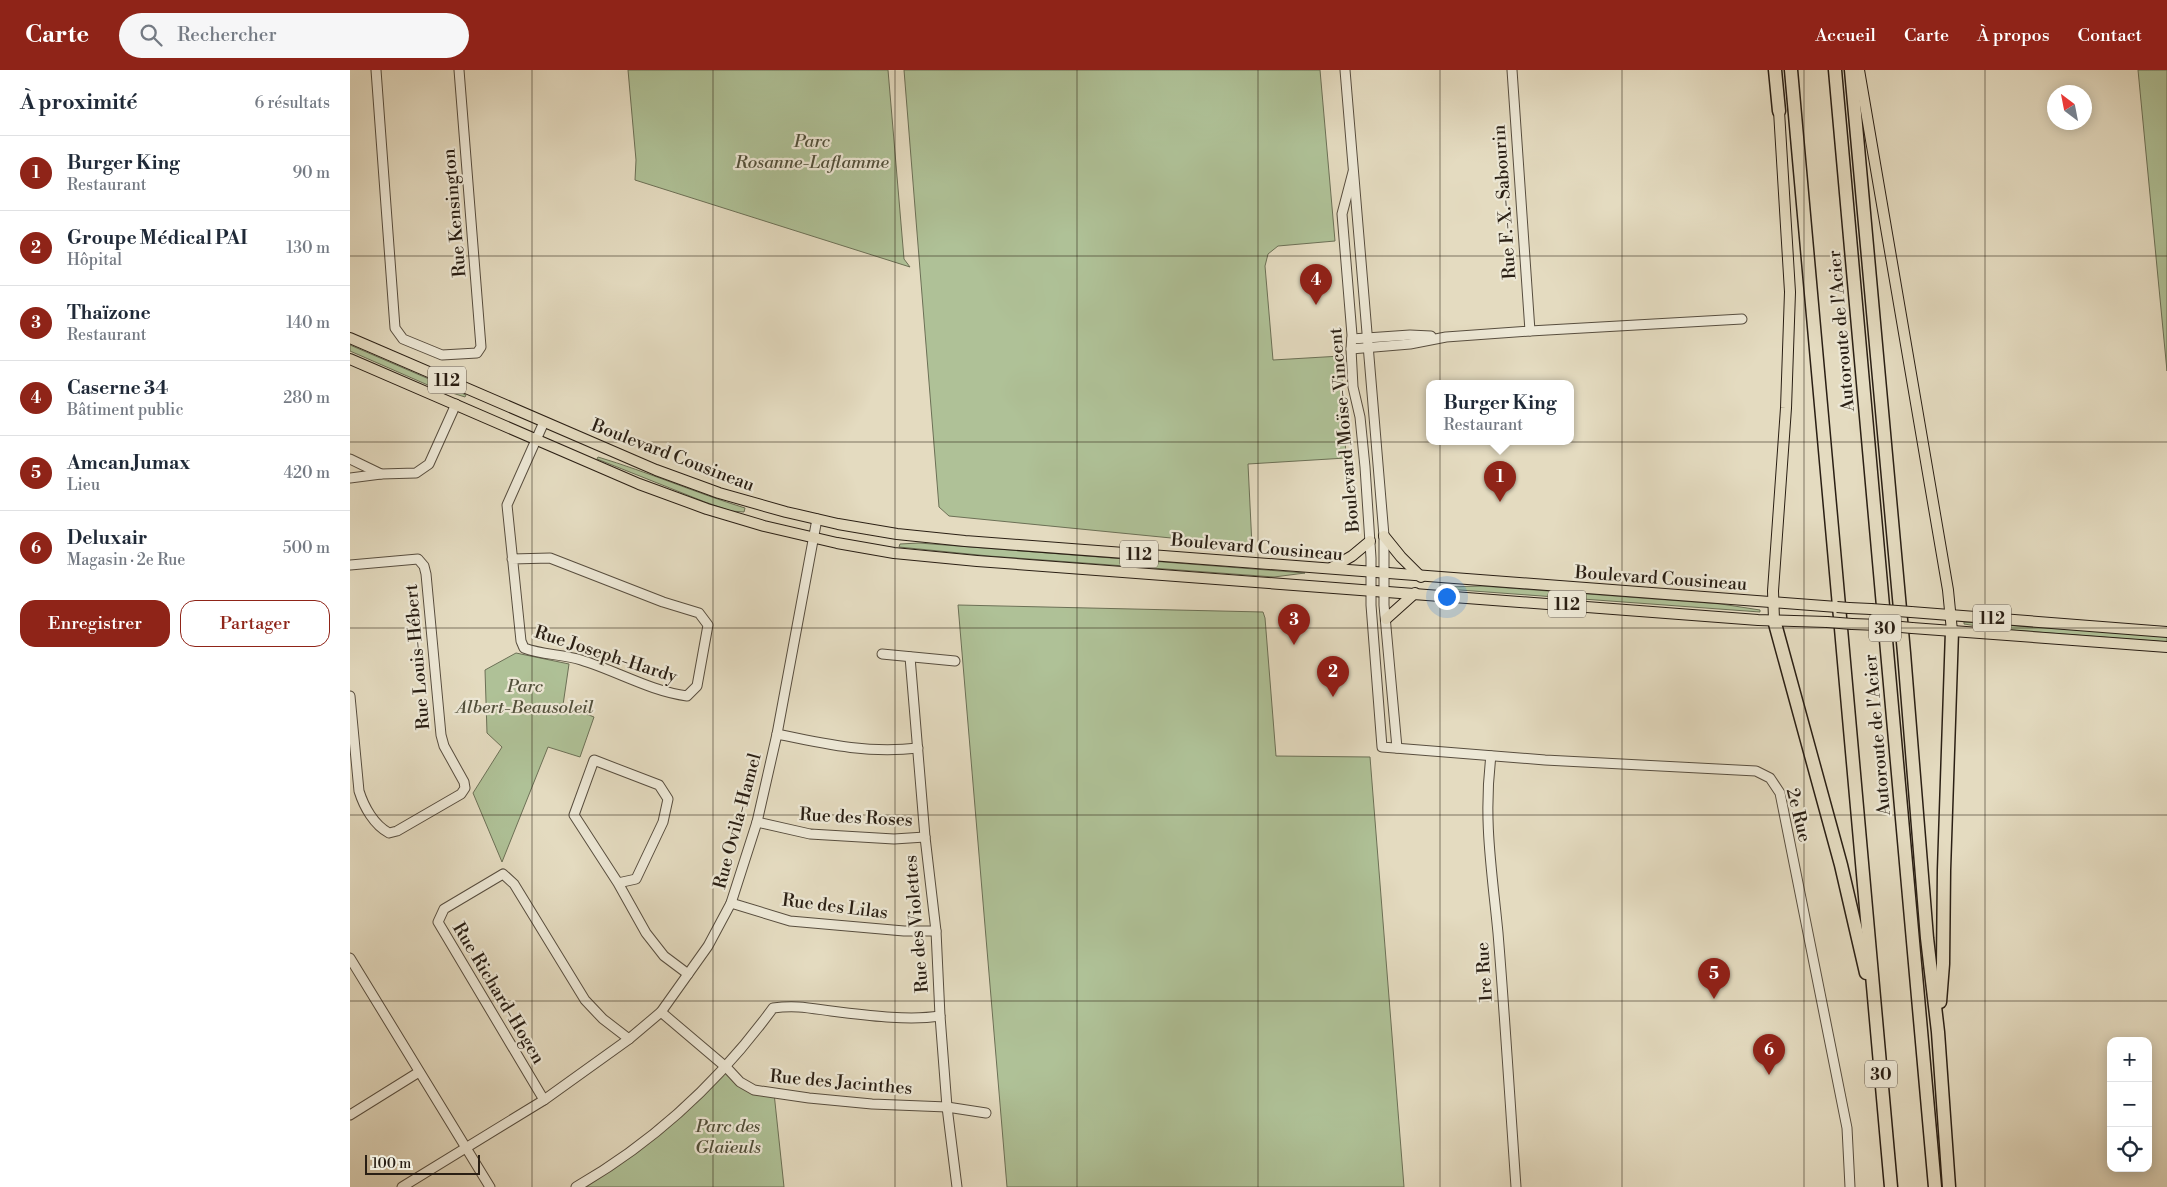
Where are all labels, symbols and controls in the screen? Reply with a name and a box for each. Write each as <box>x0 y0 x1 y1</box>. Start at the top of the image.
search box <box>119 13 469 58</box>
text: Carte <box>25 20 89 50</box>
icon: search <box>137 21 165 49</box>
text: Rechercher <box>177 23 277 47</box>
text: Accueil <box>1815 24 1876 47</box>
text: Carte <box>1904 24 1949 47</box>
text: À propos <box>1977 24 2050 47</box>
text: Contact <box>2078 24 2142 47</box>
north arrow <box>2047 85 2092 130</box>
text: À proximité <box>20 90 137 116</box>
text: 6 résultats <box>255 93 330 113</box>
street label: Rue F.-X.-Sabourin <box>1488 124 1521 280</box>
park label: Parc Rosanne-Laflamme <box>734 130 890 174</box>
street label: Rue Kensington <box>437 147 472 278</box>
text: Burger King <box>67 151 180 175</box>
text: 1 <box>32 163 40 183</box>
text: 90 m <box>292 163 330 183</box>
text: Restaurant <box>67 175 146 195</box>
text: Groupe Médical PAI <box>67 226 247 250</box>
text: 2 <box>31 238 41 258</box>
text: 130 m <box>286 238 330 258</box>
street label: Autoroute de l'Acier <box>1823 249 1860 414</box>
text: Hôpital <box>67 250 122 270</box>
pin: 4 <box>1300 264 1332 305</box>
text: Thaïzone <box>67 301 151 325</box>
text: 3 <box>31 313 41 333</box>
text: 140 m <box>286 313 330 333</box>
text: Restaurant <box>67 325 146 345</box>
street label: Boulevard Moïse-Vincent <box>1324 326 1365 534</box>
road number: 112 <box>428 366 466 394</box>
text: Caserne 34 <box>67 376 168 400</box>
popup <box>1426 380 1574 445</box>
text: 4 <box>31 388 41 408</box>
text: 280 m <box>283 388 330 408</box>
text: Burger King <box>1444 391 1556 415</box>
text: Bâtiment public <box>67 400 183 420</box>
street label: Boulevard Cousineau <box>587 413 758 497</box>
text: Restaurant <box>1444 415 1523 435</box>
text: Amcan Jumax <box>67 451 190 475</box>
pin: 1 <box>1484 461 1516 502</box>
text: 5 <box>31 463 41 483</box>
text: 420 m <box>283 463 330 483</box>
text: Lieu <box>67 475 100 495</box>
text: Deluxair <box>67 526 147 550</box>
street label: Boulevard Cousineau <box>1169 528 1345 567</box>
text: 6 <box>31 538 41 558</box>
text: 500 m <box>283 538 330 558</box>
road number: 112 <box>1120 540 1158 568</box>
text: Magasin · 2e Rue <box>67 550 185 570</box>
street label: Boulevard Cousineau <box>1573 561 1749 596</box>
street label: Rue Louis-Hébert <box>400 582 435 731</box>
your location <box>1434 584 1460 610</box>
road number: 112 <box>1548 590 1586 618</box>
button: Enregistrer <box>20 600 170 647</box>
button: Partager <box>180 600 330 647</box>
pin: 3 <box>1278 604 1310 645</box>
road number: 112 <box>1973 604 2011 632</box>
road number: 30 <box>1869 614 1901 642</box>
street label: Rue Joseph-Hardy <box>531 621 680 688</box>
street label: Autoroute de l'Acier <box>1859 653 1896 818</box>
pin: 2 <box>1317 656 1349 697</box>
park label: Parc Albert-Beausoleil <box>454 675 594 719</box>
street label: Rue Ovila-Hamel <box>708 750 767 892</box>
street label: 2e Rue <box>1781 786 1816 845</box>
street label: Rue des Roses <box>799 803 913 832</box>
street label: Rue des Violettes <box>899 854 934 994</box>
street label: Rue des Lilas <box>781 889 889 924</box>
street label: Rue Richard-Hogen <box>447 918 550 1068</box>
street label: 1re Rue <box>1471 941 1498 1003</box>
pin: 5 <box>1698 958 1730 999</box>
pin: 6 <box>1753 1034 1785 1075</box>
map controls <box>2107 1037 2152 1172</box>
button: + <box>2107 1037 2152 1082</box>
road number: 30 <box>1865 1061 1897 1088</box>
street label: Rue des Jacinthes <box>769 1065 913 1100</box>
button: − <box>2107 1082 2152 1127</box>
park label: Parc des Glaïeuls <box>695 1115 761 1159</box>
button: locate <box>2107 1127 2152 1172</box>
scale bar <box>365 1152 480 1175</box>
text: 100 m <box>372 1155 411 1173</box>

